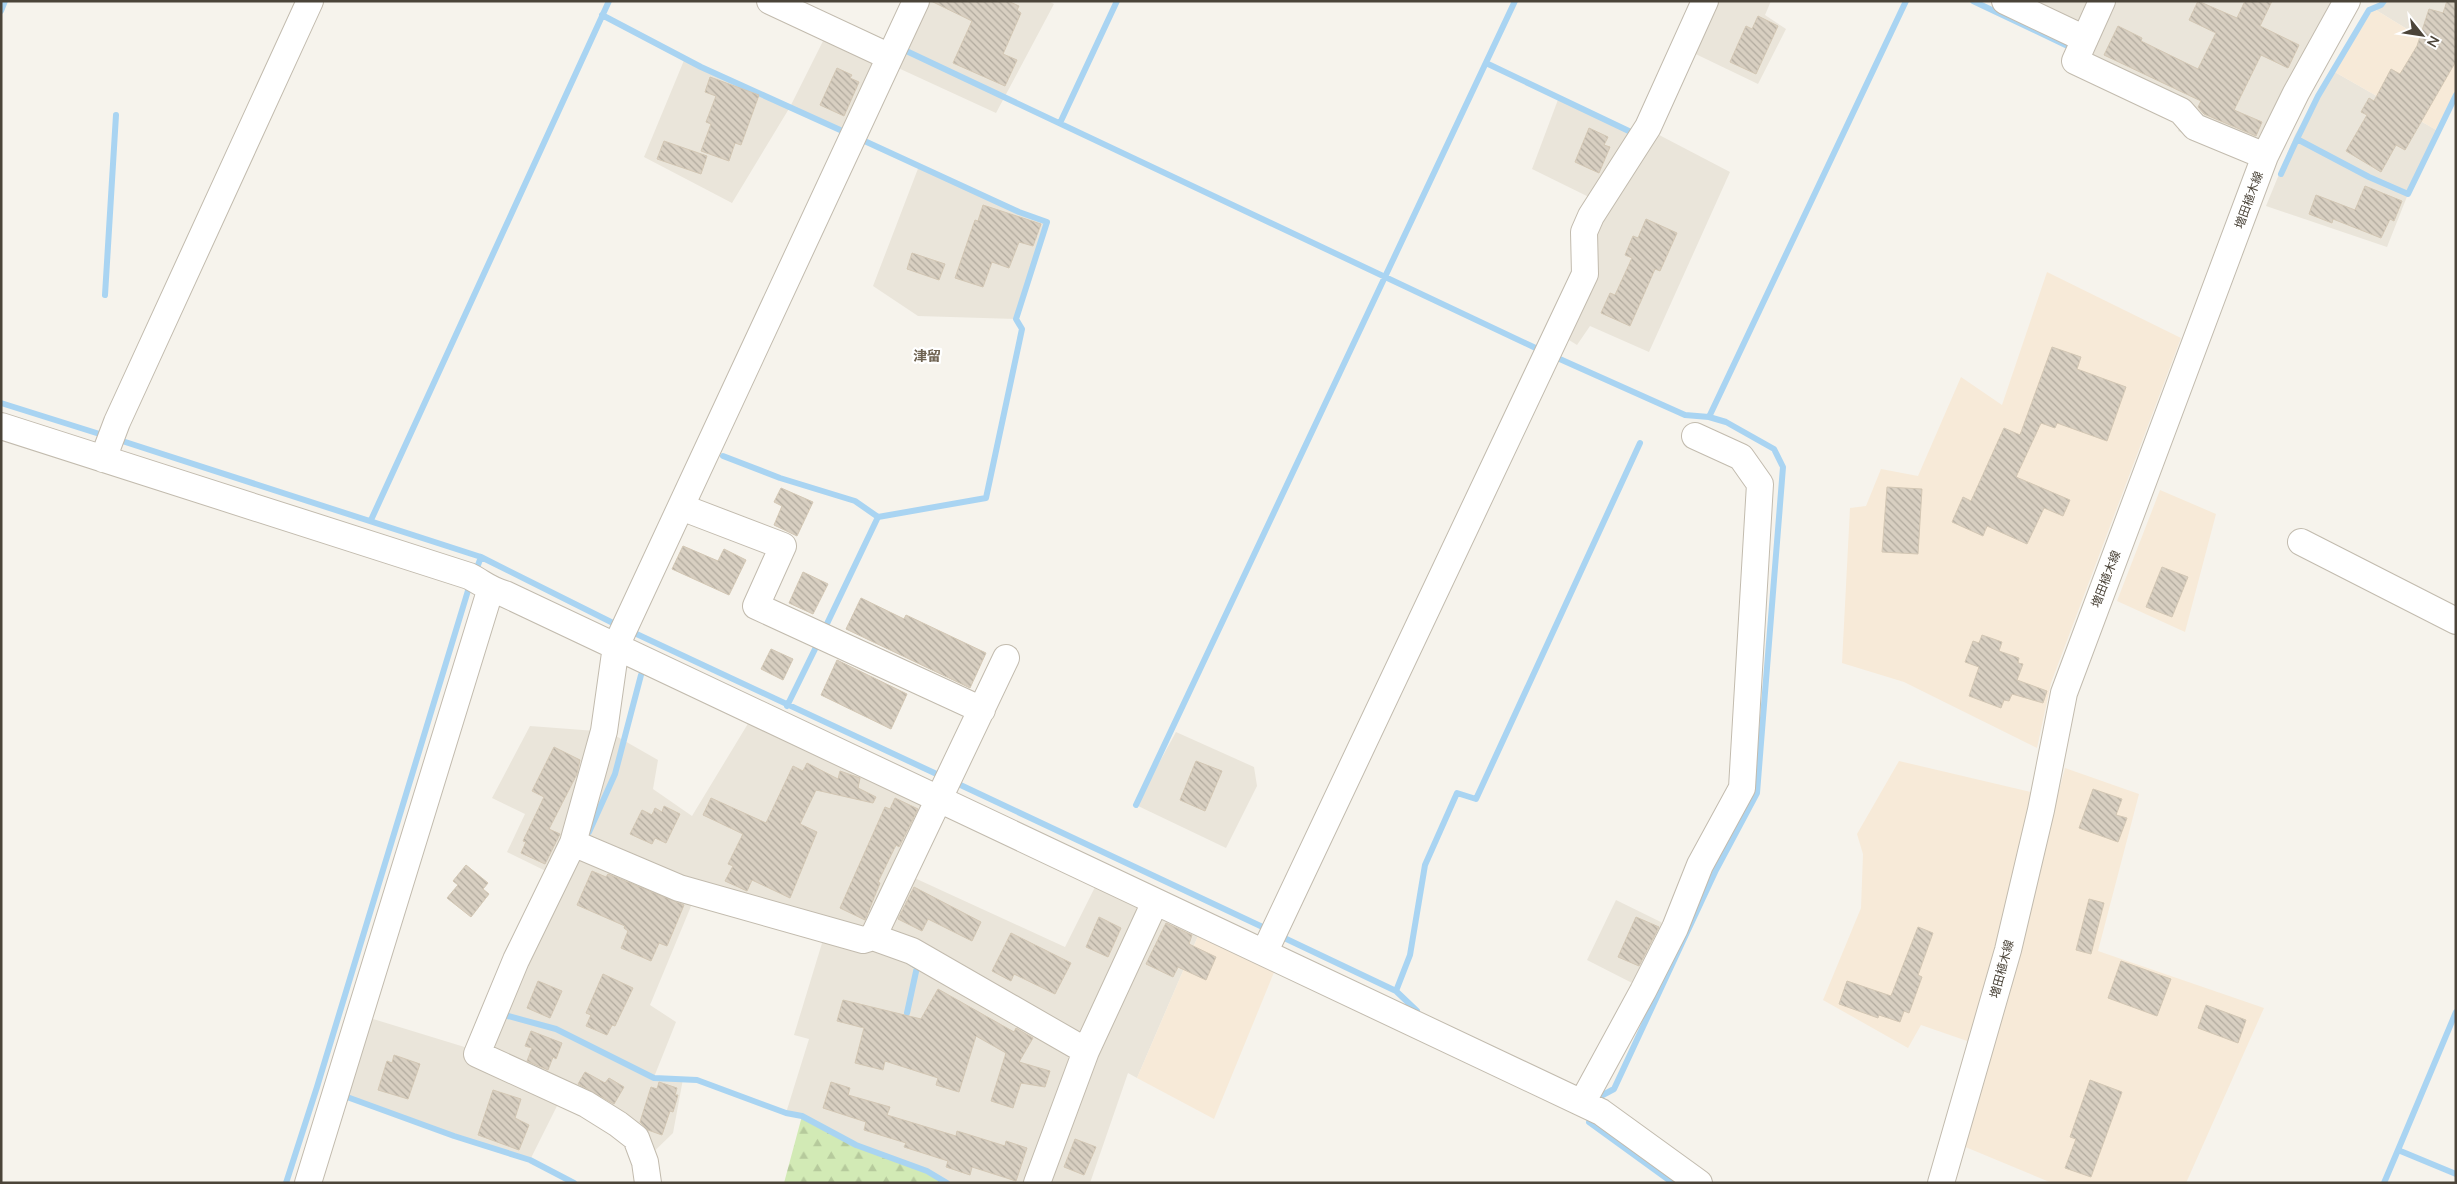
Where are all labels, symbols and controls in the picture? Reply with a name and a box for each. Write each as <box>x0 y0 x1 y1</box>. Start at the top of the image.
north arrow <box>2397 10 2447 60</box>
text: N <box>2422 32 2444 51</box>
street label: 増田植木線 <box>2231 169 2267 231</box>
district label: 津留 <box>913 347 941 366</box>
street label: 増田植木線 <box>2088 548 2124 610</box>
street label: 増田植木線 <box>1987 938 2017 1000</box>

